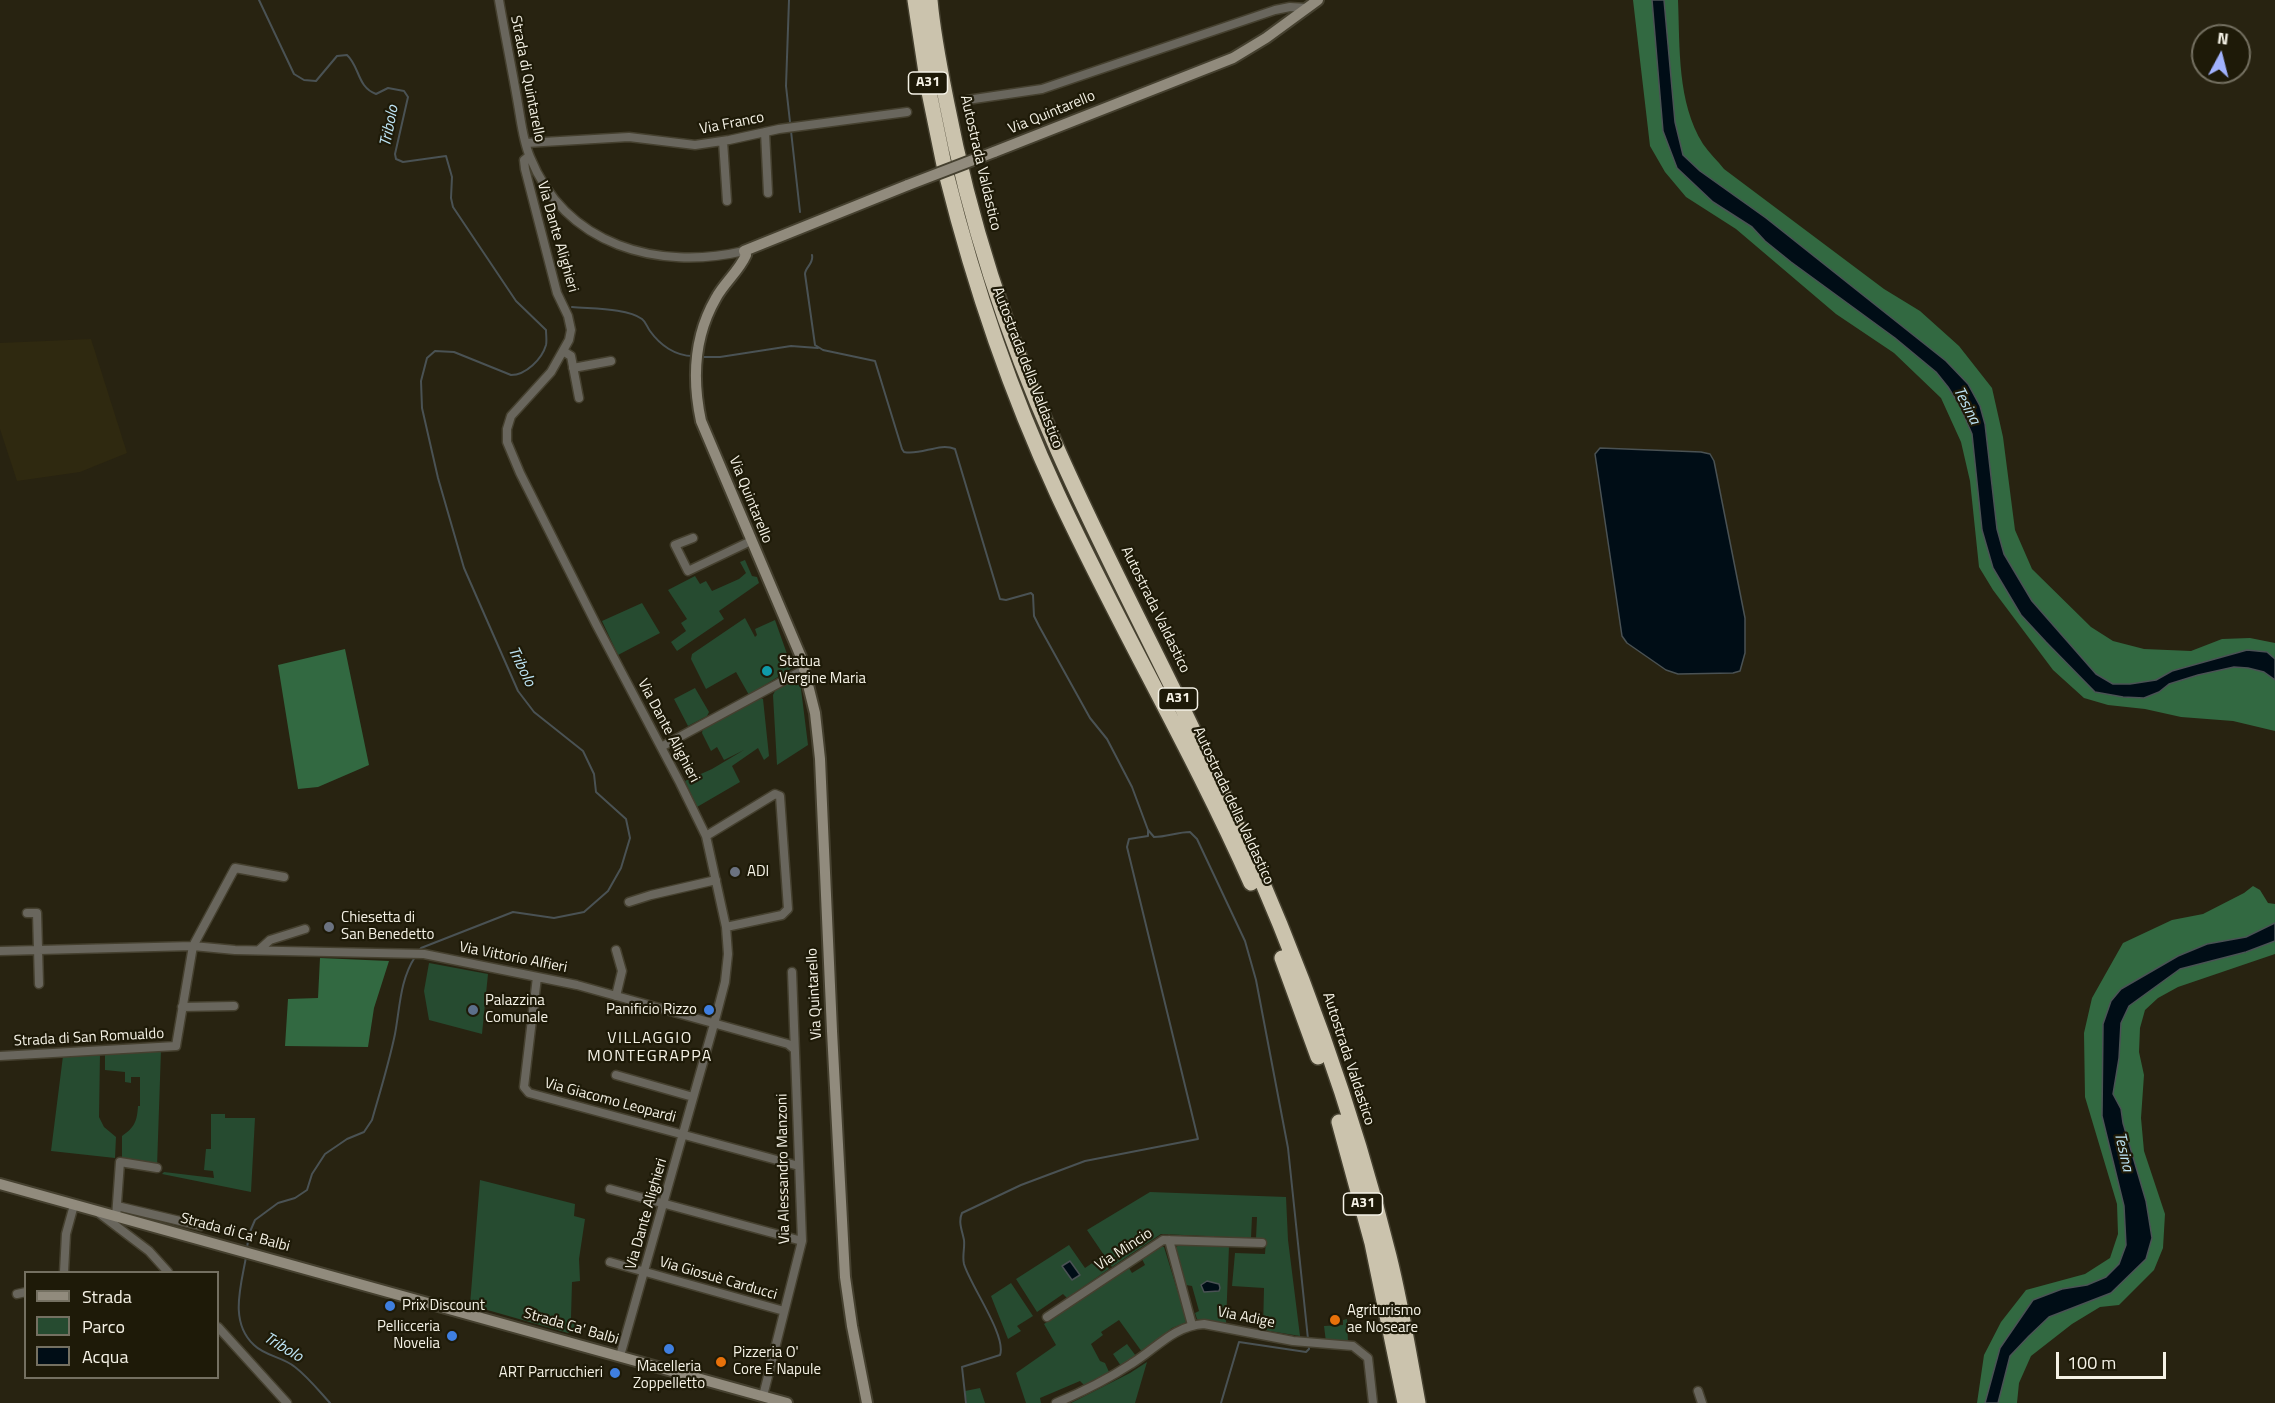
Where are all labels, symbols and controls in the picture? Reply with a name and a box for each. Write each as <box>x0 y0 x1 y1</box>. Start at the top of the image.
street label: Strada di Quintarello <box>506 14 548 144</box>
north arrow <box>2191 24 2251 84</box>
text: N <box>2216 26 2230 51</box>
road number: A31 <box>908 72 948 94</box>
street label: Via Quintarello <box>1006 87 1098 139</box>
street label: Autostrada Valdastico <box>956 94 1004 232</box>
water label: Tribolo <box>377 104 403 148</box>
street label: Via Franco <box>698 109 766 139</box>
street label: Via Dante Alighieri <box>533 179 581 295</box>
street label: Autostrada della Valdastico <box>988 285 1066 451</box>
water label: Tesina <box>1948 384 1984 428</box>
street label: Via Quintarello <box>724 454 776 546</box>
street label: Autostrada Valdastico <box>1117 544 1193 676</box>
water label: Tribolo <box>503 644 539 690</box>
place label: Statua Vergine Maria <box>779 653 866 688</box>
marker: Statua Vergine Maria <box>760 664 774 678</box>
street label: Via Dante Alighieri <box>633 676 703 786</box>
road number: A31 <box>1158 688 1198 710</box>
street label: Autostrada della Valdastico <box>1189 724 1277 888</box>
place label: ADI <box>747 863 769 881</box>
marker: ADI <box>728 865 742 879</box>
place label: Chiesetta di San Benedetto <box>341 909 434 944</box>
marker: Chiesetta di San Benedetto <box>322 920 336 934</box>
street label: Via Vittorio Alfieri <box>457 939 569 977</box>
street label: Via Quintarello <box>804 947 826 1041</box>
street label: Autostrada Valdastico <box>1318 990 1378 1128</box>
place label: Palazzina Comunale <box>485 992 548 1027</box>
place label: Panificio Rizzo <box>606 1001 697 1019</box>
marker: Palazzina Comunale <box>466 1003 480 1017</box>
marker: Panificio Rizzo <box>702 1003 716 1017</box>
street label: Strada di San Romualdo <box>13 1025 165 1051</box>
district label: VILLAGGIO MONTEGRAPPA <box>587 1029 713 1067</box>
street label: Via Giacomo Leopardi <box>542 1075 678 1127</box>
street label: Via Alessandro Manzoni <box>774 1093 794 1245</box>
water label: Tesina <box>2109 1130 2137 1174</box>
street label: Via Dante Alighieri <box>623 1156 671 1272</box>
road number: A31 <box>1344 1193 1382 1215</box>
street label: Strada di Ca' Balbi <box>178 1210 292 1256</box>
street label: Via Mincio <box>1092 1225 1156 1275</box>
street label: Via Giosuè Carducci <box>657 1254 779 1304</box>
legend <box>24 1271 219 1379</box>
text: Strada <box>82 1283 132 1310</box>
place label: Prix Discount <box>402 1297 485 1315</box>
marker: Prix Discount <box>383 1299 397 1313</box>
place label: Agriturismo ae Noseare <box>1347 1302 1421 1337</box>
street label: Via Adige <box>1216 1304 1276 1332</box>
street label: Strada Ca' Balbi <box>521 1305 621 1349</box>
text: Parco <box>82 1313 125 1340</box>
marker: Agriturismo ae Noseare <box>1328 1313 1342 1327</box>
place label: Pellicceria Novelia <box>377 1318 440 1353</box>
water label: Tribolo <box>260 1329 306 1367</box>
marker: Pellicceria Novelia <box>445 1329 459 1343</box>
scale bar <box>2059 1340 2168 1378</box>
marker: Macelleria Zoppelletto <box>662 1342 676 1356</box>
text: Acqua <box>82 1343 128 1370</box>
place label: Pizzeria O' Core E Napule <box>733 1344 821 1379</box>
text: 100 m <box>2067 1349 2116 1376</box>
marker: Pizzeria O' Core E Napule <box>714 1355 728 1369</box>
place label: Macelleria Zoppelletto <box>633 1358 705 1393</box>
place label: ART Parrucchieri <box>499 1364 603 1382</box>
marker: ART Parrucchieri <box>608 1366 622 1380</box>

